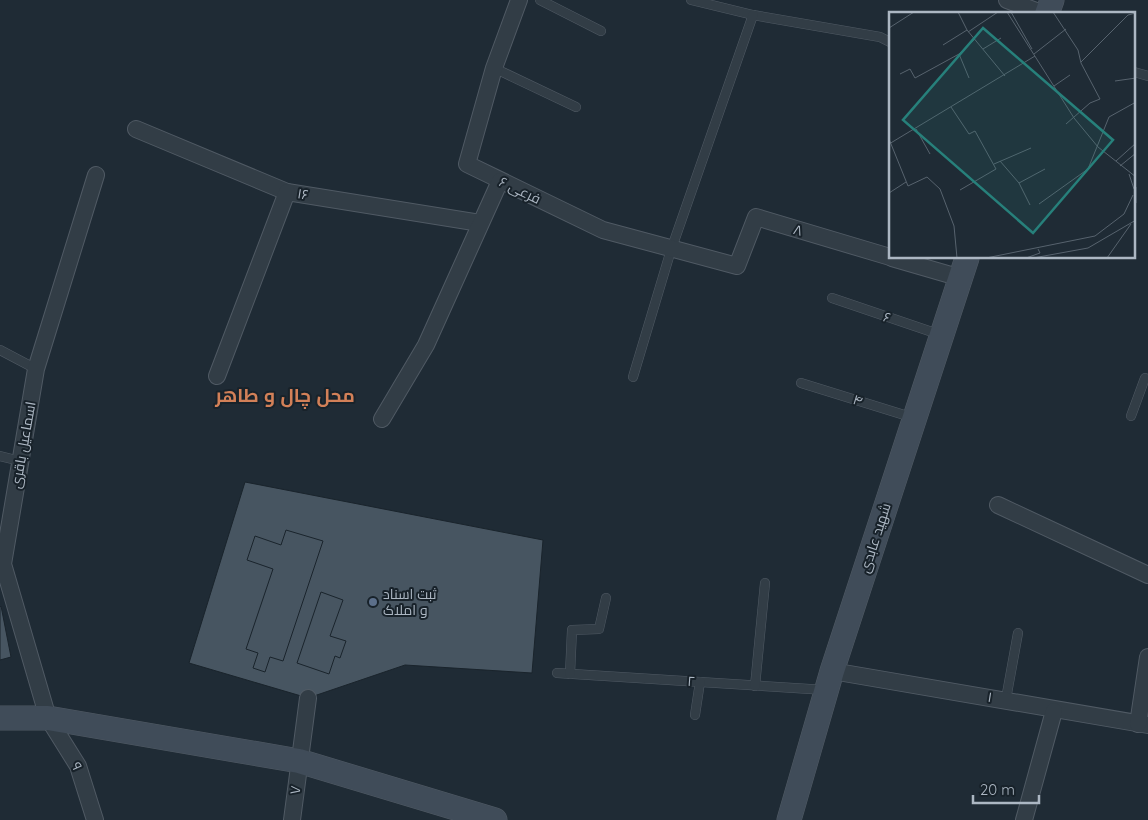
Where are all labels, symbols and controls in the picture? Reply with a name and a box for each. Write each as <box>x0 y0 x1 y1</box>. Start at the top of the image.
inset map <box>889 12 1136 259</box>
street label: فرعی ۶ <box>496 172 544 208</box>
street label: ۱۶ <box>296 184 310 204</box>
street label: ۸ <box>791 220 805 240</box>
street label: ۶ <box>881 307 893 327</box>
district label: محل چال و طاهر <box>214 383 355 409</box>
street label: ۴ <box>851 390 865 410</box>
street label: اسماعیل باقری <box>6 400 40 490</box>
street label: شهید عابدی <box>855 501 895 575</box>
place label: ثبت اسناد و املاک <box>383 585 437 619</box>
marker: ثبت اسناد و املاک <box>367 596 379 608</box>
street label: ۲ <box>687 672 695 690</box>
street label: ۱ <box>986 688 994 706</box>
street label: ۹ <box>67 759 87 773</box>
scale bar <box>973 772 1039 804</box>
text: 20 m <box>980 780 1015 799</box>
street label: ۷ <box>286 784 304 795</box>

